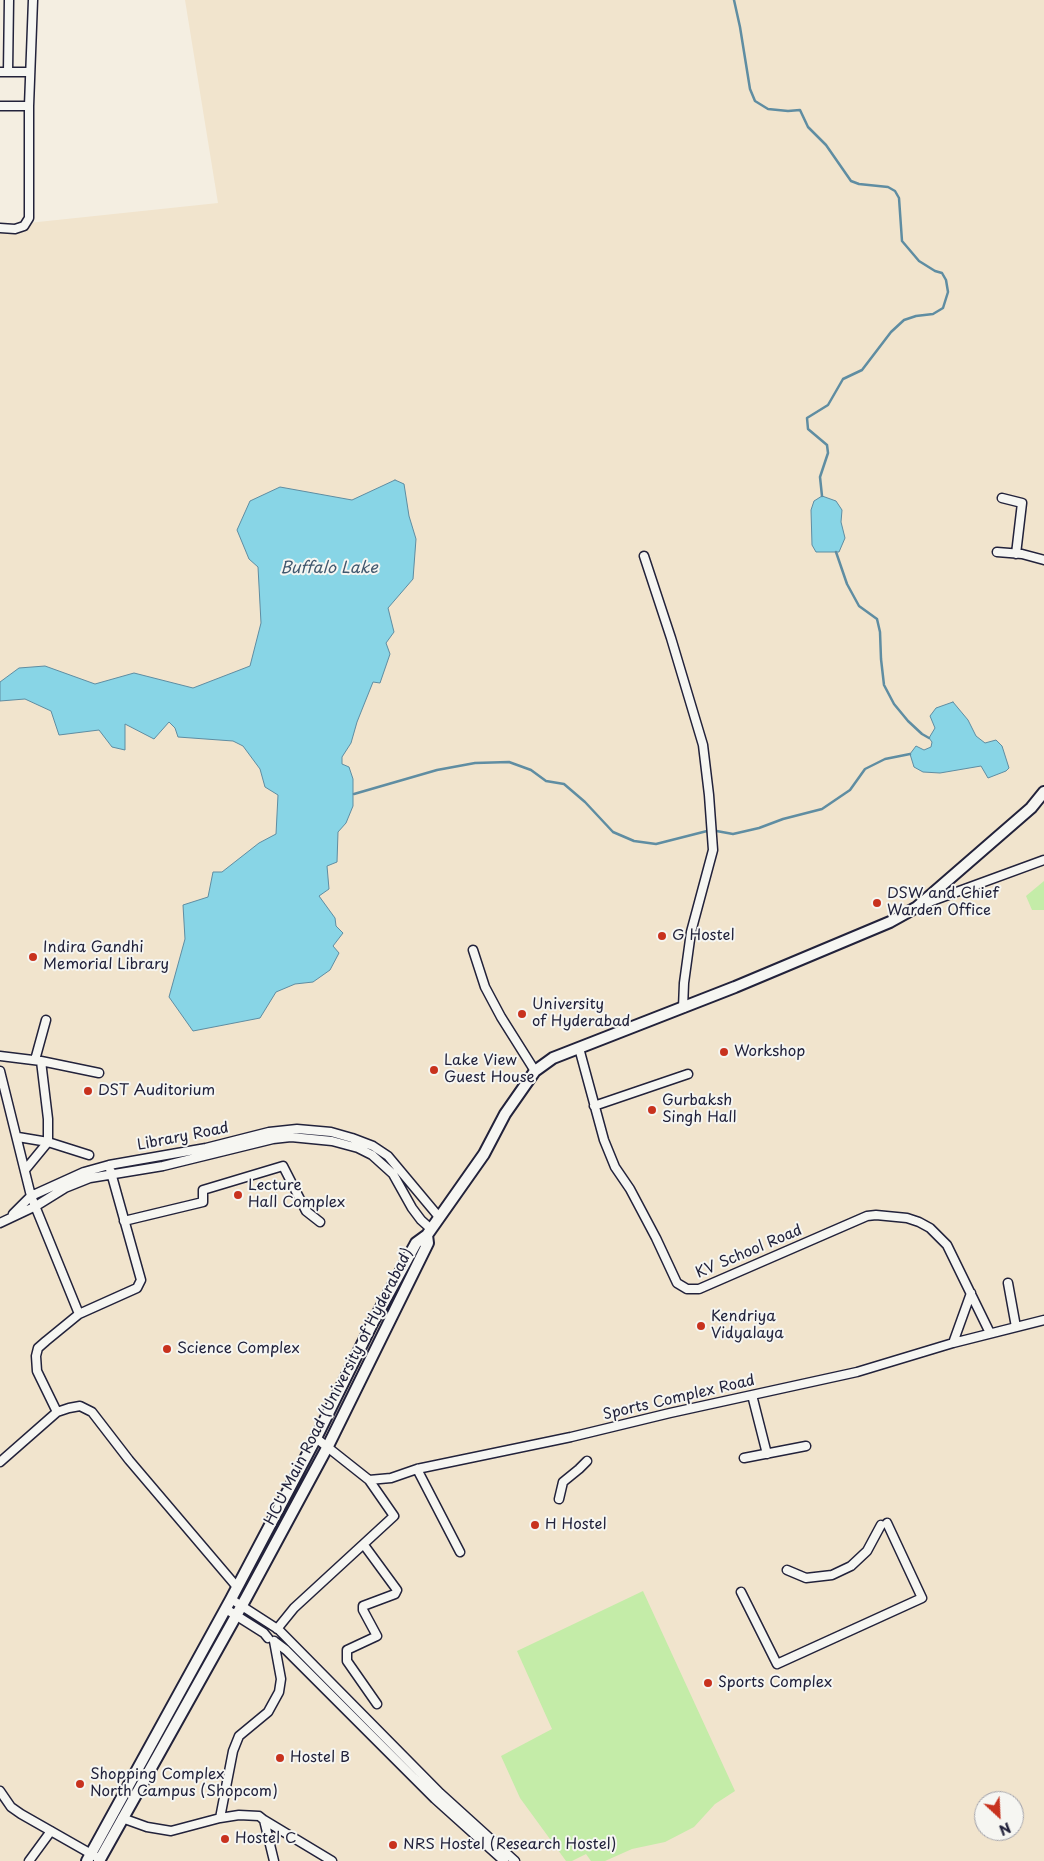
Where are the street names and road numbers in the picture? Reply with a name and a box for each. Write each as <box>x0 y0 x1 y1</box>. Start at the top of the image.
street label: Library Road <box>136 1119 230 1155</box>
street label: KV School Road <box>693 1221 805 1283</box>
street label: HCU Main Road (University of Hyderabad) <box>261 1245 417 1529</box>
street label: Sports Complex Road <box>601 1372 757 1424</box>

